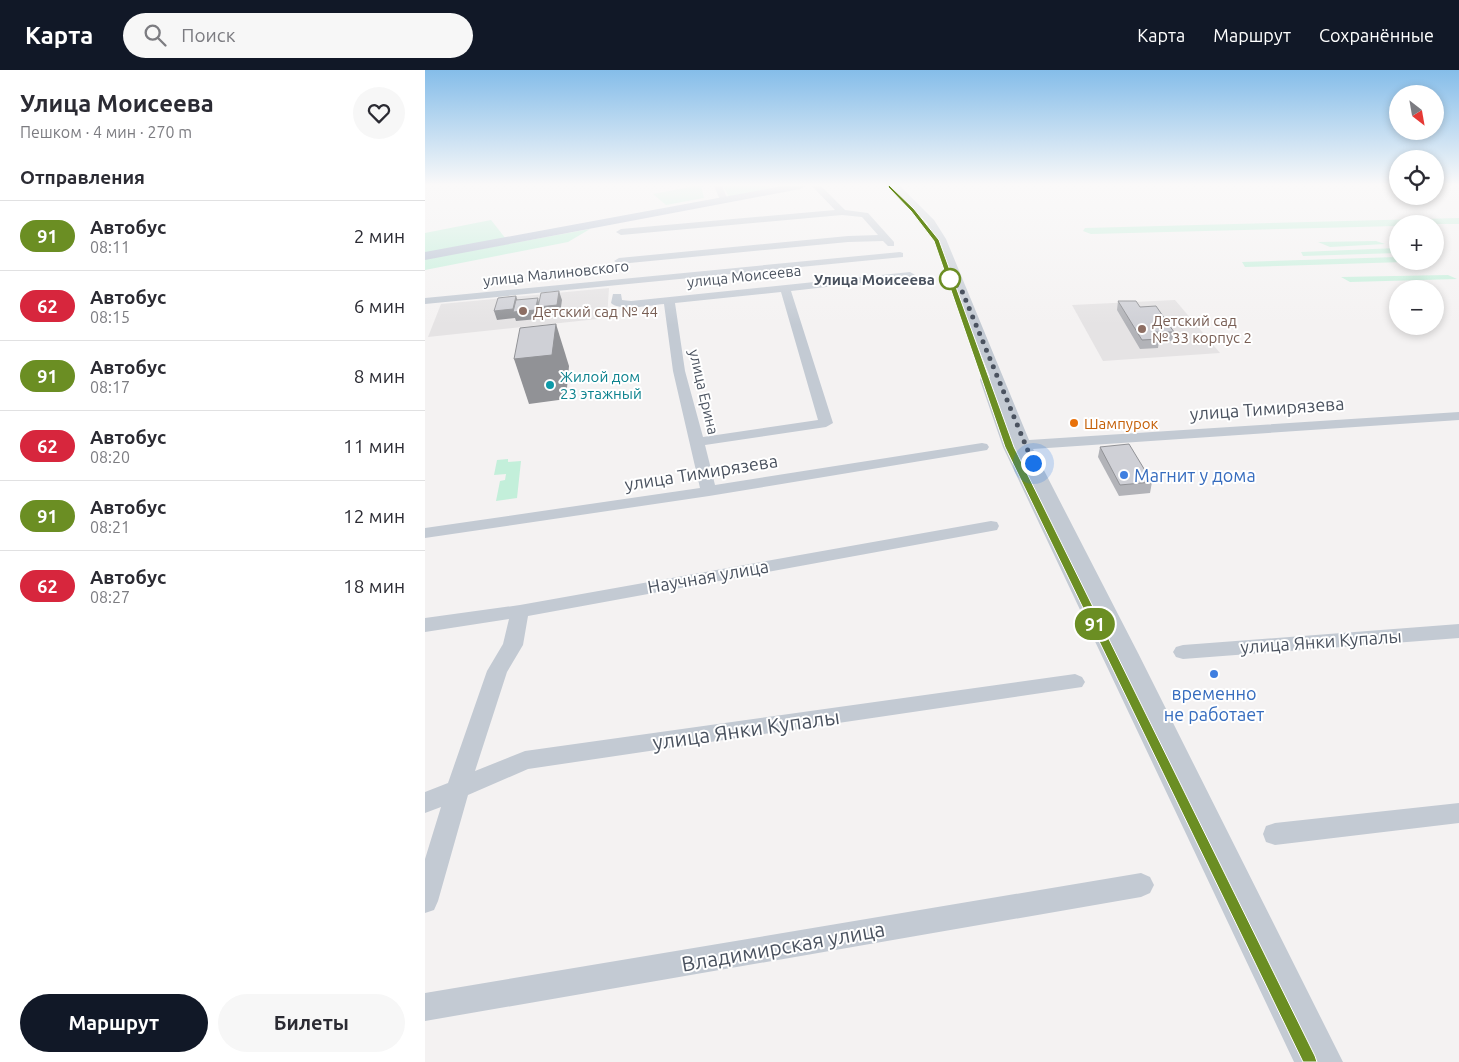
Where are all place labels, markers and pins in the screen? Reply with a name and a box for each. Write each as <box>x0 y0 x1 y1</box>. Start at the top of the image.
marker: Улица Моисеева <box>939 268 961 290</box>
place label: Улица Моисеева <box>814 271 935 288</box>
place label: Детский сад № 44 <box>533 303 658 320</box>
marker: Детский сад № 44 <box>517 305 529 317</box>
place label: Детский сад № 33 корпус 2 <box>1152 312 1252 346</box>
marker: Детский сад № 33 корпус 2 <box>1136 323 1148 335</box>
place label: Жилой дом 23 этажный <box>560 368 642 402</box>
marker: Жилой дом 23 этажный <box>544 379 556 391</box>
place label: Шампурок <box>1084 415 1159 432</box>
marker: Шампурок <box>1068 417 1080 429</box>
place label: Магнит у дома <box>1134 465 1256 485</box>
marker: Магнит у дома <box>1118 469 1130 481</box>
marker: временно не работает <box>1208 668 1220 680</box>
place label: временно не работает <box>1164 683 1264 724</box>

